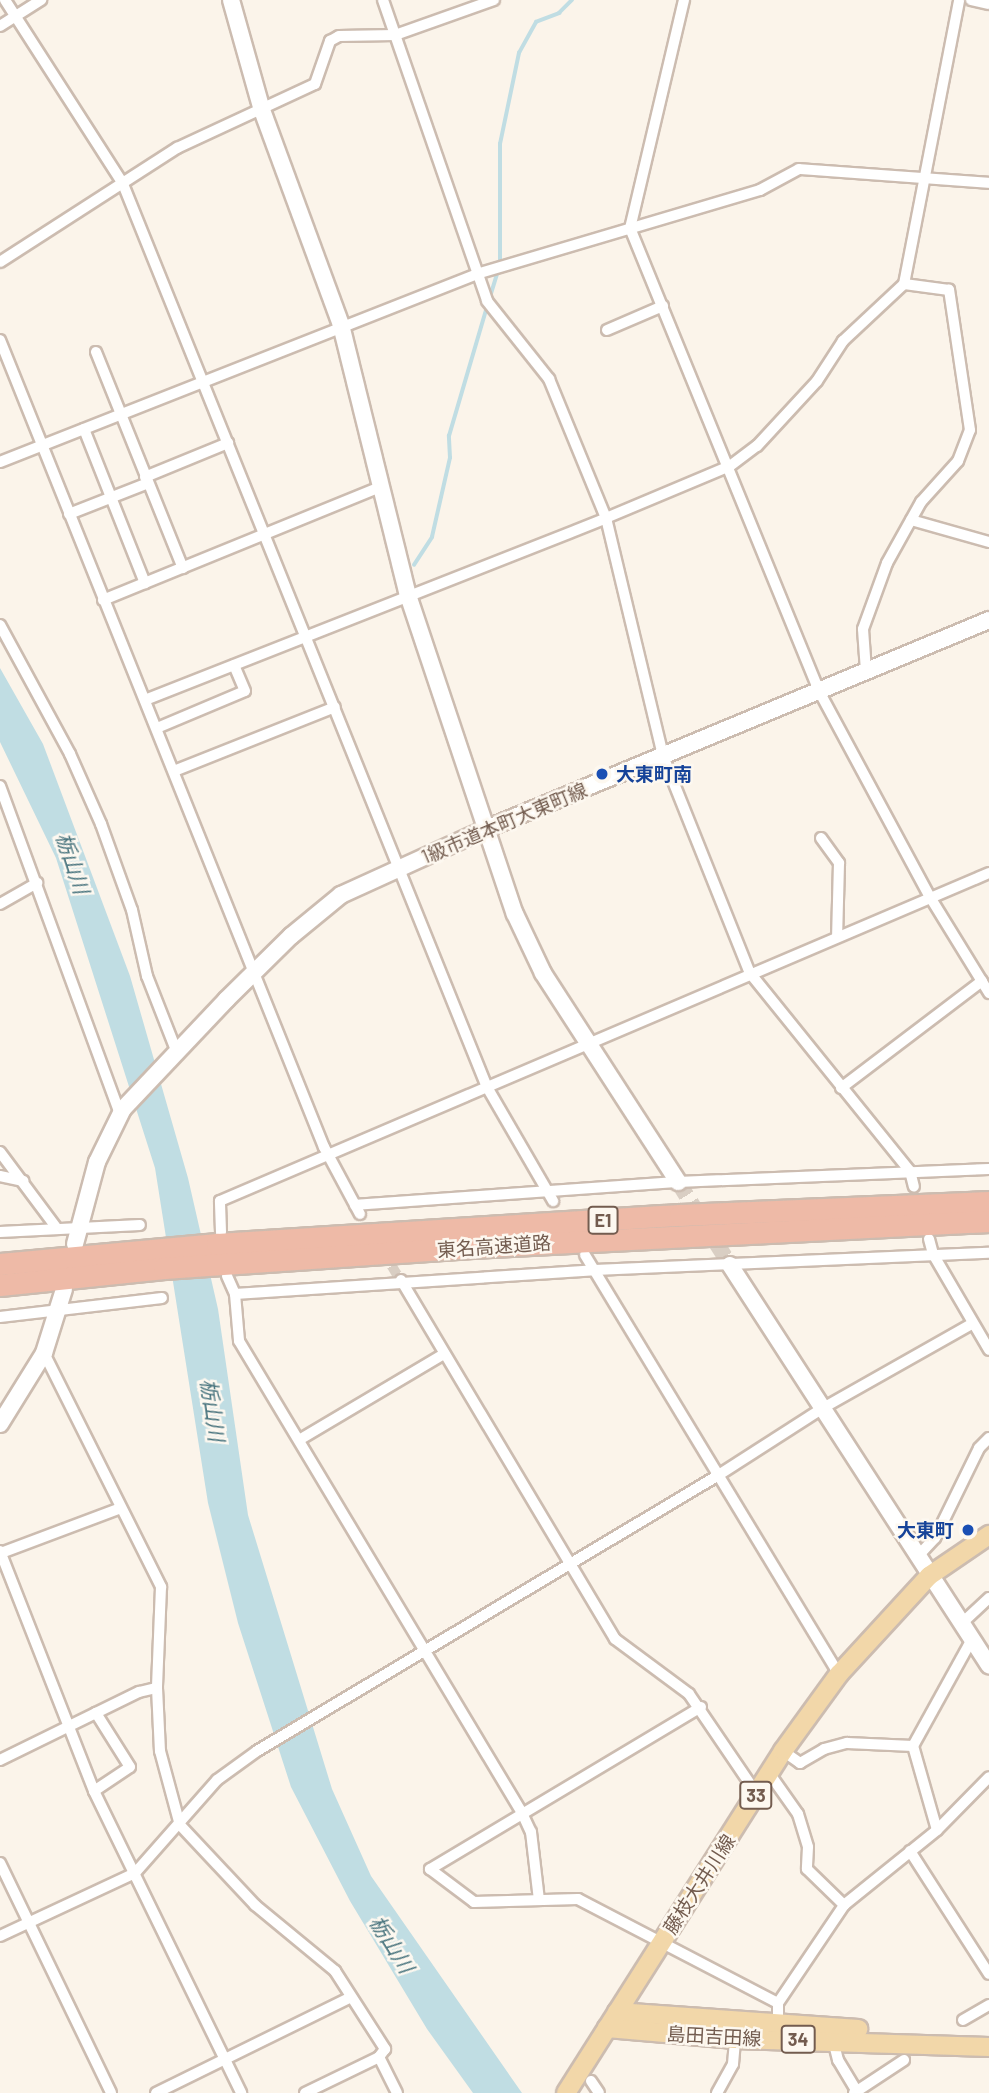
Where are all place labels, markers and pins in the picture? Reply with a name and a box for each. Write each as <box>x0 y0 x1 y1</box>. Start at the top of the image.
place label: 大東町南 <box>616 763 692 785</box>
marker: 大東町南 <box>594 766 610 782</box>
place label: 大東町 <box>897 1519 954 1541</box>
marker: 大東町 <box>960 1522 976 1538</box>

